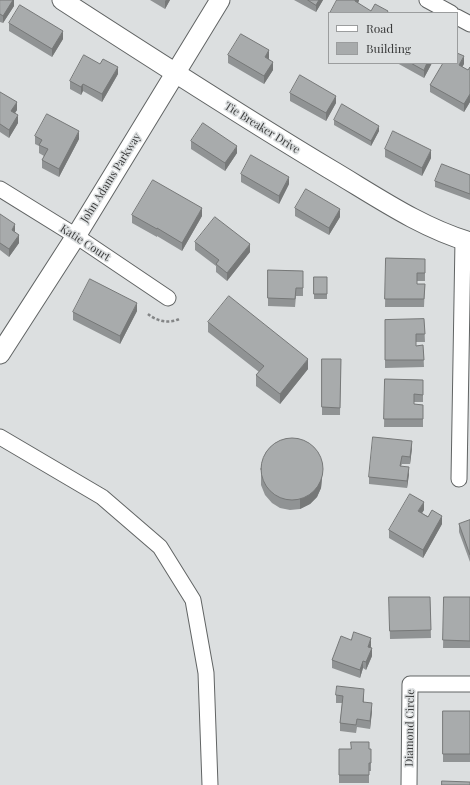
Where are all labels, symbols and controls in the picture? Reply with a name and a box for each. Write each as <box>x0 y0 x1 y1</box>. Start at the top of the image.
legend <box>328 12 458 64</box>
text: Road <box>366 20 393 36</box>
text: Building <box>366 40 411 56</box>
street label: Tie Breaker Drive <box>222 99 302 157</box>
street label: John Adams Parkway <box>78 131 144 225</box>
street label: Katie Court <box>58 222 112 264</box>
street label: Diamond Circle <box>403 689 417 767</box>

